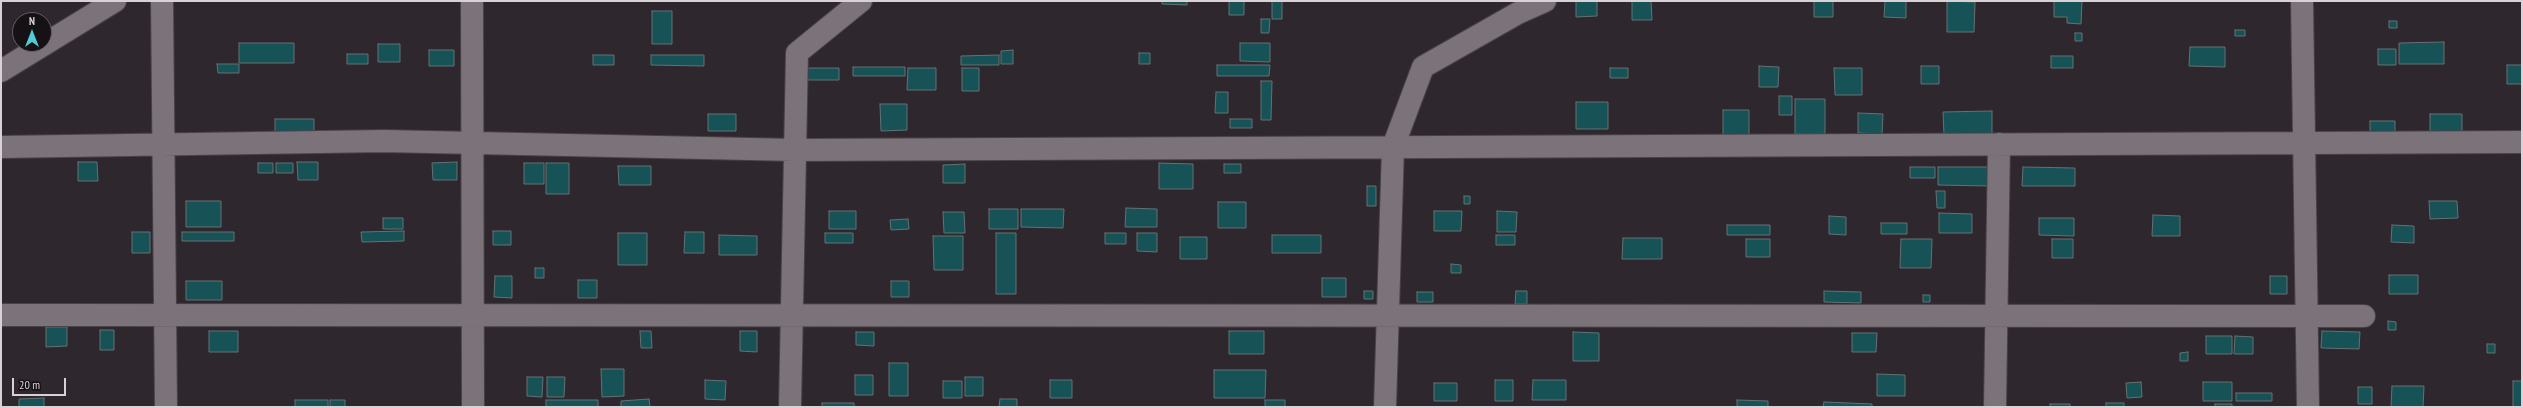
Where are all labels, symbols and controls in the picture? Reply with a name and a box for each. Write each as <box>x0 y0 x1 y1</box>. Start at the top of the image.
north arrow <box>12 12 52 52</box>
text: N <box>29 14 35 28</box>
scale bar <box>14 370 68 396</box>
text: 20 m <box>19 377 40 392</box>

